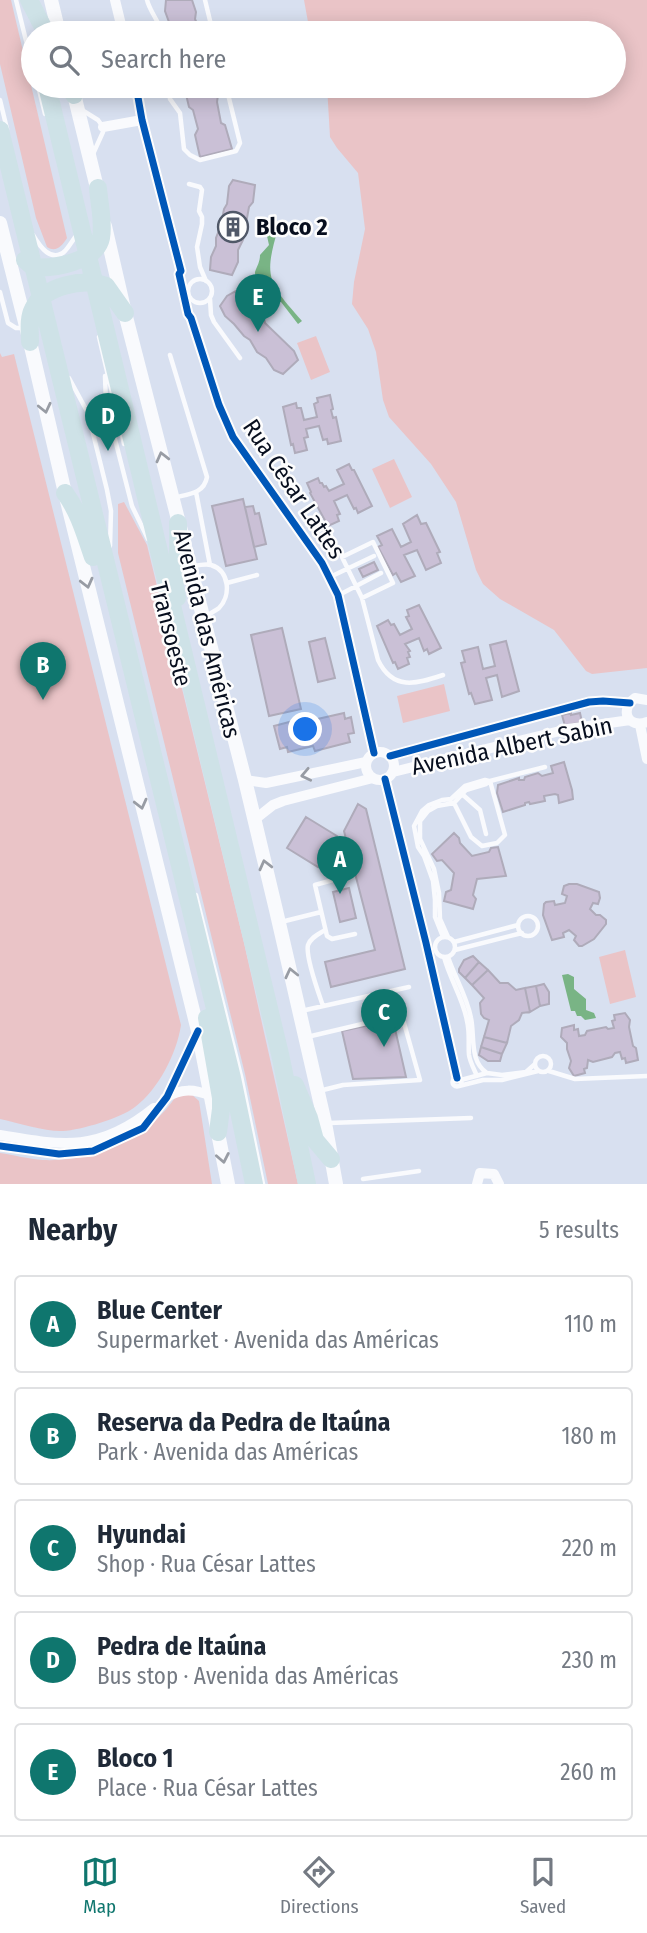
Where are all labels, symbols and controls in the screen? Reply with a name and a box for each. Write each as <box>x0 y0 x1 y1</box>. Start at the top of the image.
search box <box>21 21 626 98</box>
icon: search <box>45 41 83 79</box>
text: Search here <box>101 44 226 75</box>
building icon: Bloco 2 <box>216 210 250 244</box>
place label: Bloco 2 <box>256 213 328 241</box>
pin: E <box>235 274 281 332</box>
pin: D <box>85 393 131 451</box>
one-way arrow <box>37 402 51 414</box>
street label: Rua César Lattes <box>237 414 351 564</box>
one-way arrow <box>156 451 170 463</box>
street label: Avenida das Américas <box>168 527 246 741</box>
one-way arrow <box>79 577 93 589</box>
street label: Transoeste <box>145 579 197 689</box>
pin: B <box>20 642 66 700</box>
street label: Avenida Albert Sabin <box>409 711 615 781</box>
your location <box>288 712 322 746</box>
one-way arrow <box>300 767 312 781</box>
one-way arrow <box>133 798 147 810</box>
pin: A <box>317 836 363 894</box>
one-way arrow <box>259 859 273 871</box>
one-way arrow <box>285 967 299 979</box>
pin: C <box>361 989 407 1047</box>
one-way arrow <box>215 1152 230 1164</box>
text: Nearby <box>28 1212 117 1248</box>
text: 5 results <box>539 1216 619 1244</box>
text: Blue Center <box>97 1295 222 1326</box>
text: A <box>47 1310 59 1338</box>
text: 110 m <box>564 1310 617 1338</box>
text: Supermarket · Avenida das Américas <box>97 1326 439 1354</box>
text: Reserva da Pedra de Itaúna <box>97 1407 390 1438</box>
text: B <box>47 1422 59 1450</box>
text: 180 m <box>561 1422 617 1450</box>
text: Park · Avenida das Américas <box>97 1438 358 1466</box>
text: Hyundai <box>97 1519 186 1550</box>
text: C <box>47 1534 59 1562</box>
text: 220 m <box>562 1534 617 1562</box>
text: Shop · Rua César Lattes <box>97 1550 316 1578</box>
text: Pedra de Itaúna <box>97 1631 266 1662</box>
text: D <box>46 1646 60 1674</box>
text: 230 m <box>561 1646 617 1674</box>
text: Bus stop · Avenida das Américas <box>97 1662 399 1690</box>
text: Bloco 1 <box>97 1743 174 1774</box>
text: E <box>48 1758 58 1786</box>
text: 260 m <box>560 1758 617 1786</box>
text: Place · Rua César Lattes <box>97 1774 318 1802</box>
tab: Map <box>81 1853 119 1918</box>
tab: Directions <box>280 1853 359 1918</box>
tab: Saved <box>520 1853 566 1918</box>

